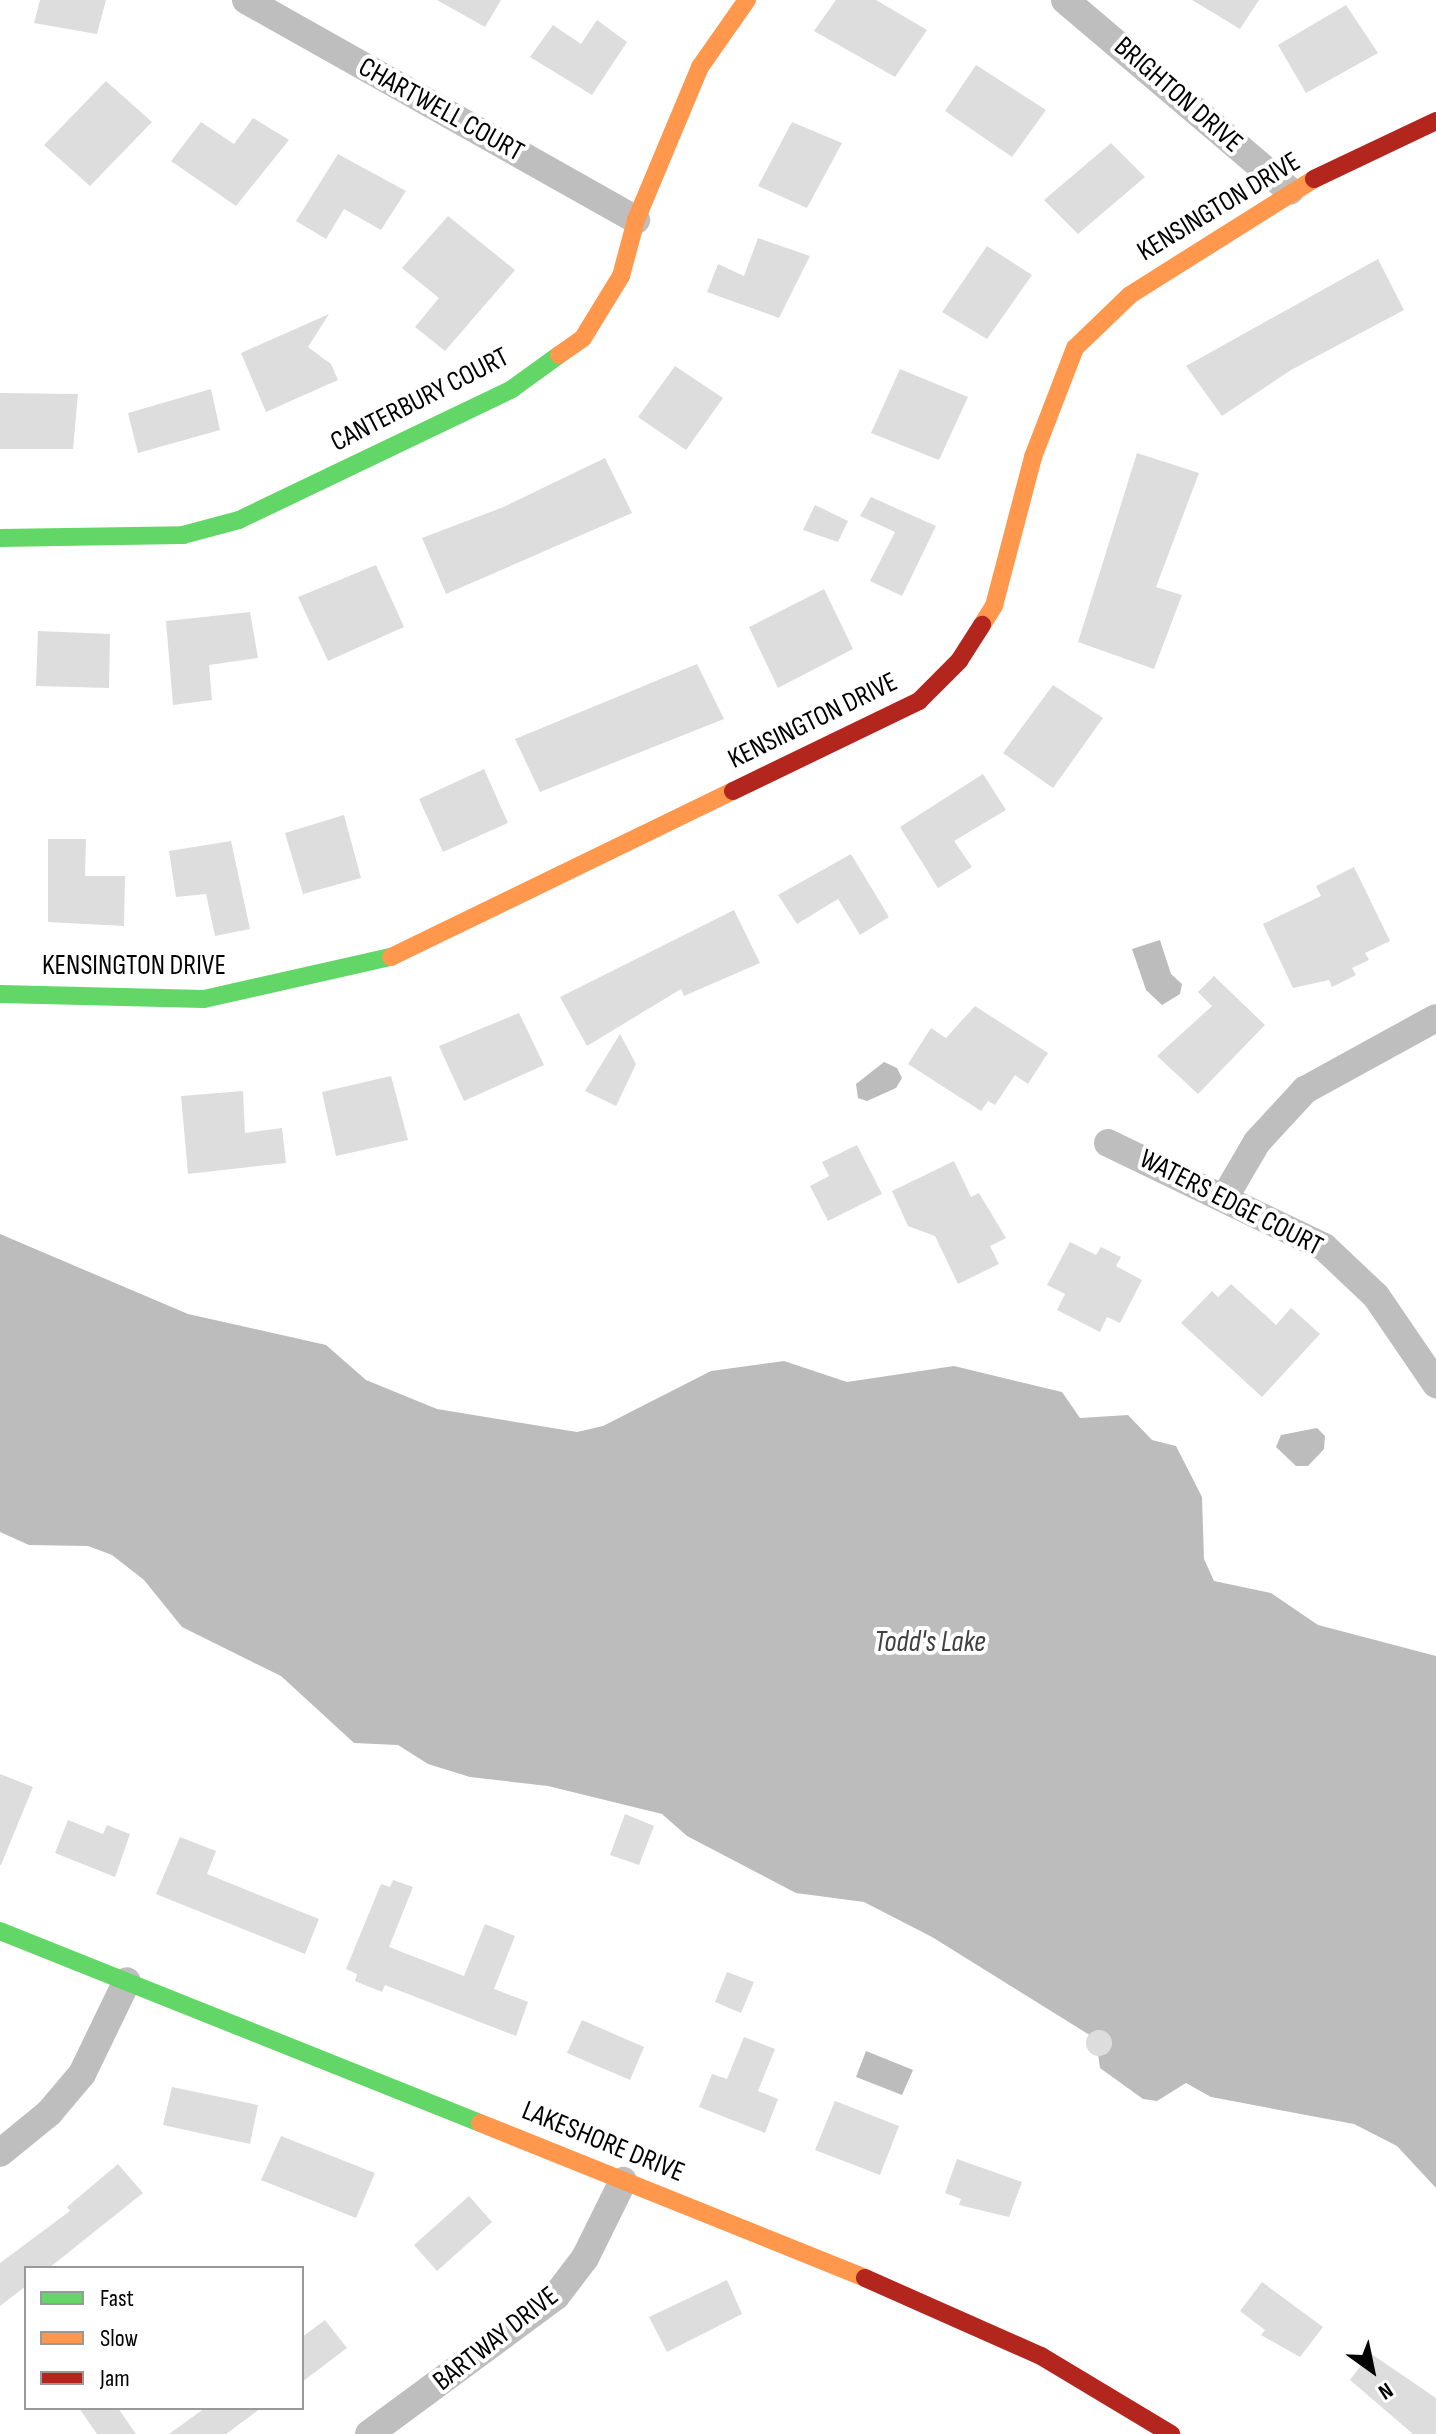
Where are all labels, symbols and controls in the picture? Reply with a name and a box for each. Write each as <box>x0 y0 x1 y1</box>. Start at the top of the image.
street label: BRIGHTON DRIVE <box>1107 30 1249 160</box>
street label: CHARTWELL COURT <box>352 51 530 169</box>
street label: KENSINGTON DRIVE <box>1132 145 1306 269</box>
street label: CANTERBURY COURT <box>325 341 515 459</box>
street label: KENSINGTON DRIVE <box>723 666 903 776</box>
street label: KENSINGTON DRIVE <box>42 949 226 983</box>
street label: WATERS EDGE COURT <box>1134 1142 1328 1264</box>
water label: Todd's Lake <box>874 1624 986 1660</box>
street label: LAKESHORE DRIVE <box>517 2094 689 2190</box>
legend <box>24 2266 304 2410</box>
street label: BARTWAY DRIVE <box>427 2280 565 2398</box>
text: Fast <box>100 2284 134 2313</box>
text: Slow <box>100 2324 138 2353</box>
north arrow <box>1332 2330 1412 2410</box>
text: Jam <box>100 2364 130 2393</box>
text: N <box>1373 2376 1398 2405</box>

